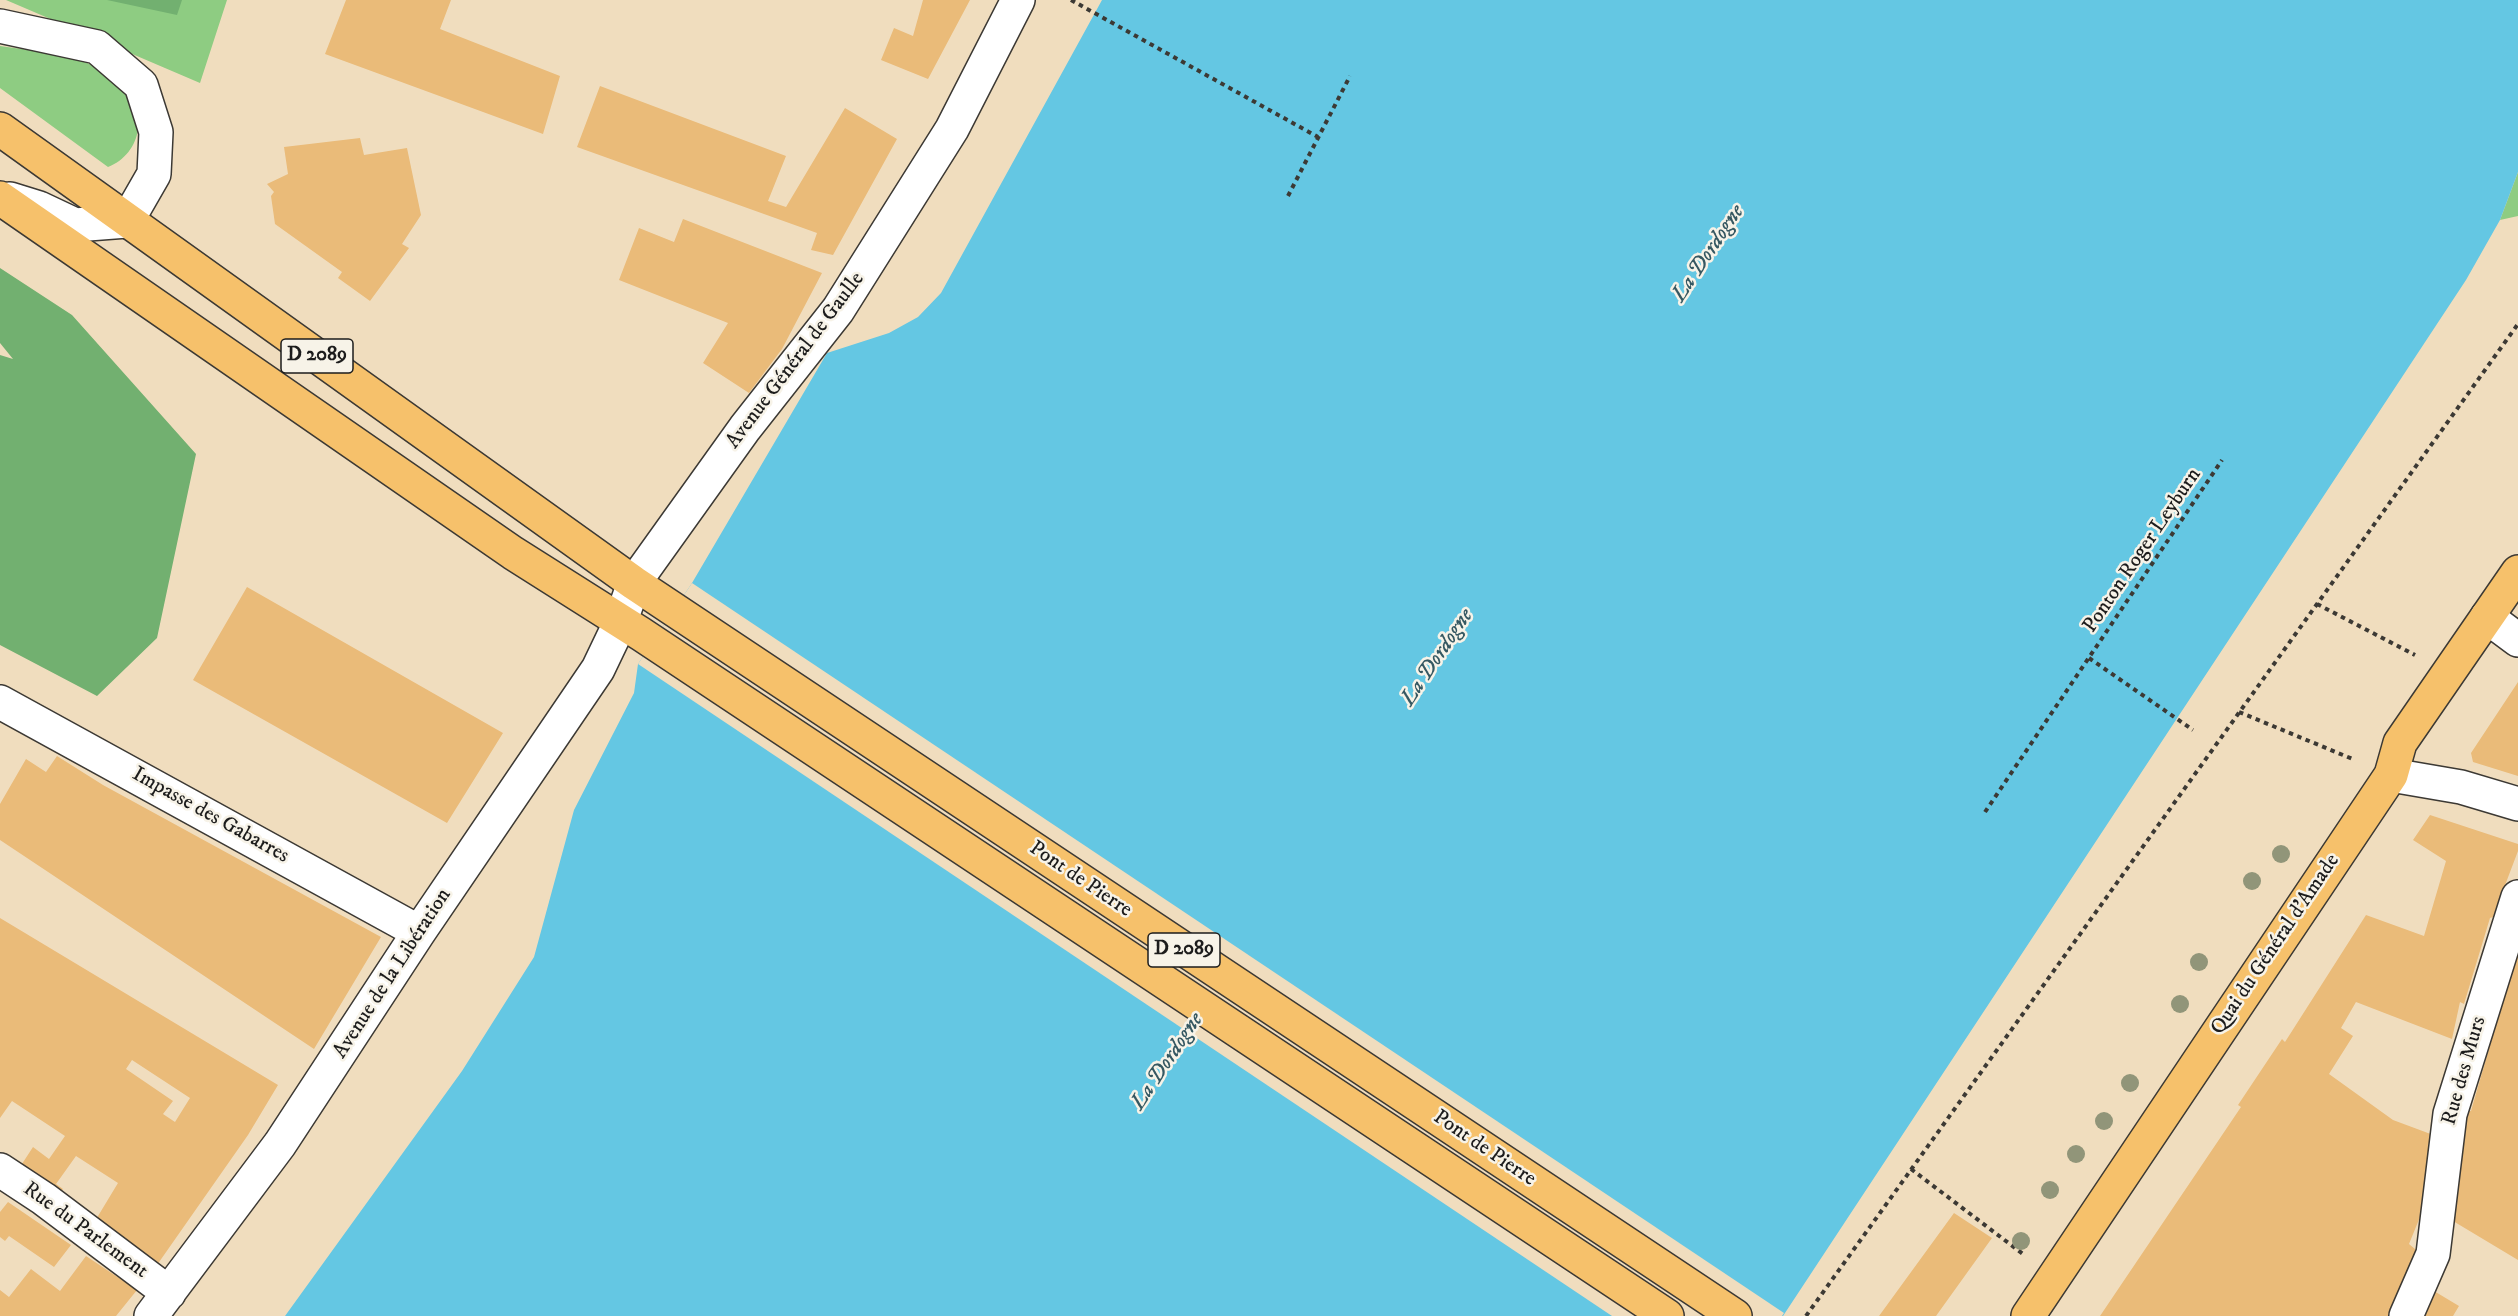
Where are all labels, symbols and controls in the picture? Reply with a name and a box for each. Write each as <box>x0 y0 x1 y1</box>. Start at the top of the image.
water label: La Dordogne <box>1667 200 1751 308</box>
street label: Avenue Général de Gaulle <box>721 268 871 454</box>
road number: D 2089 <box>281 339 353 373</box>
street label: Ponton Roger Leyburn <box>2079 464 2207 638</box>
water label: La Dordogne <box>1396 604 1480 712</box>
street label: Impasse des Gabarres <box>127 762 293 870</box>
street label: Pont de Pierre <box>1024 836 1136 924</box>
street label: Quai du Général d'Amade <box>2206 850 2346 1040</box>
street label: Avenue de la Libération <box>329 884 457 1064</box>
road number: D 2089 <box>1148 933 1220 967</box>
water label: La Dordogne <box>1126 1008 1210 1116</box>
street label: Rue des Murs <box>2437 1014 2493 1128</box>
street label: Pont de Pierre <box>1428 1105 1540 1193</box>
street label: Rue du Parlement <box>18 1177 152 1285</box>

